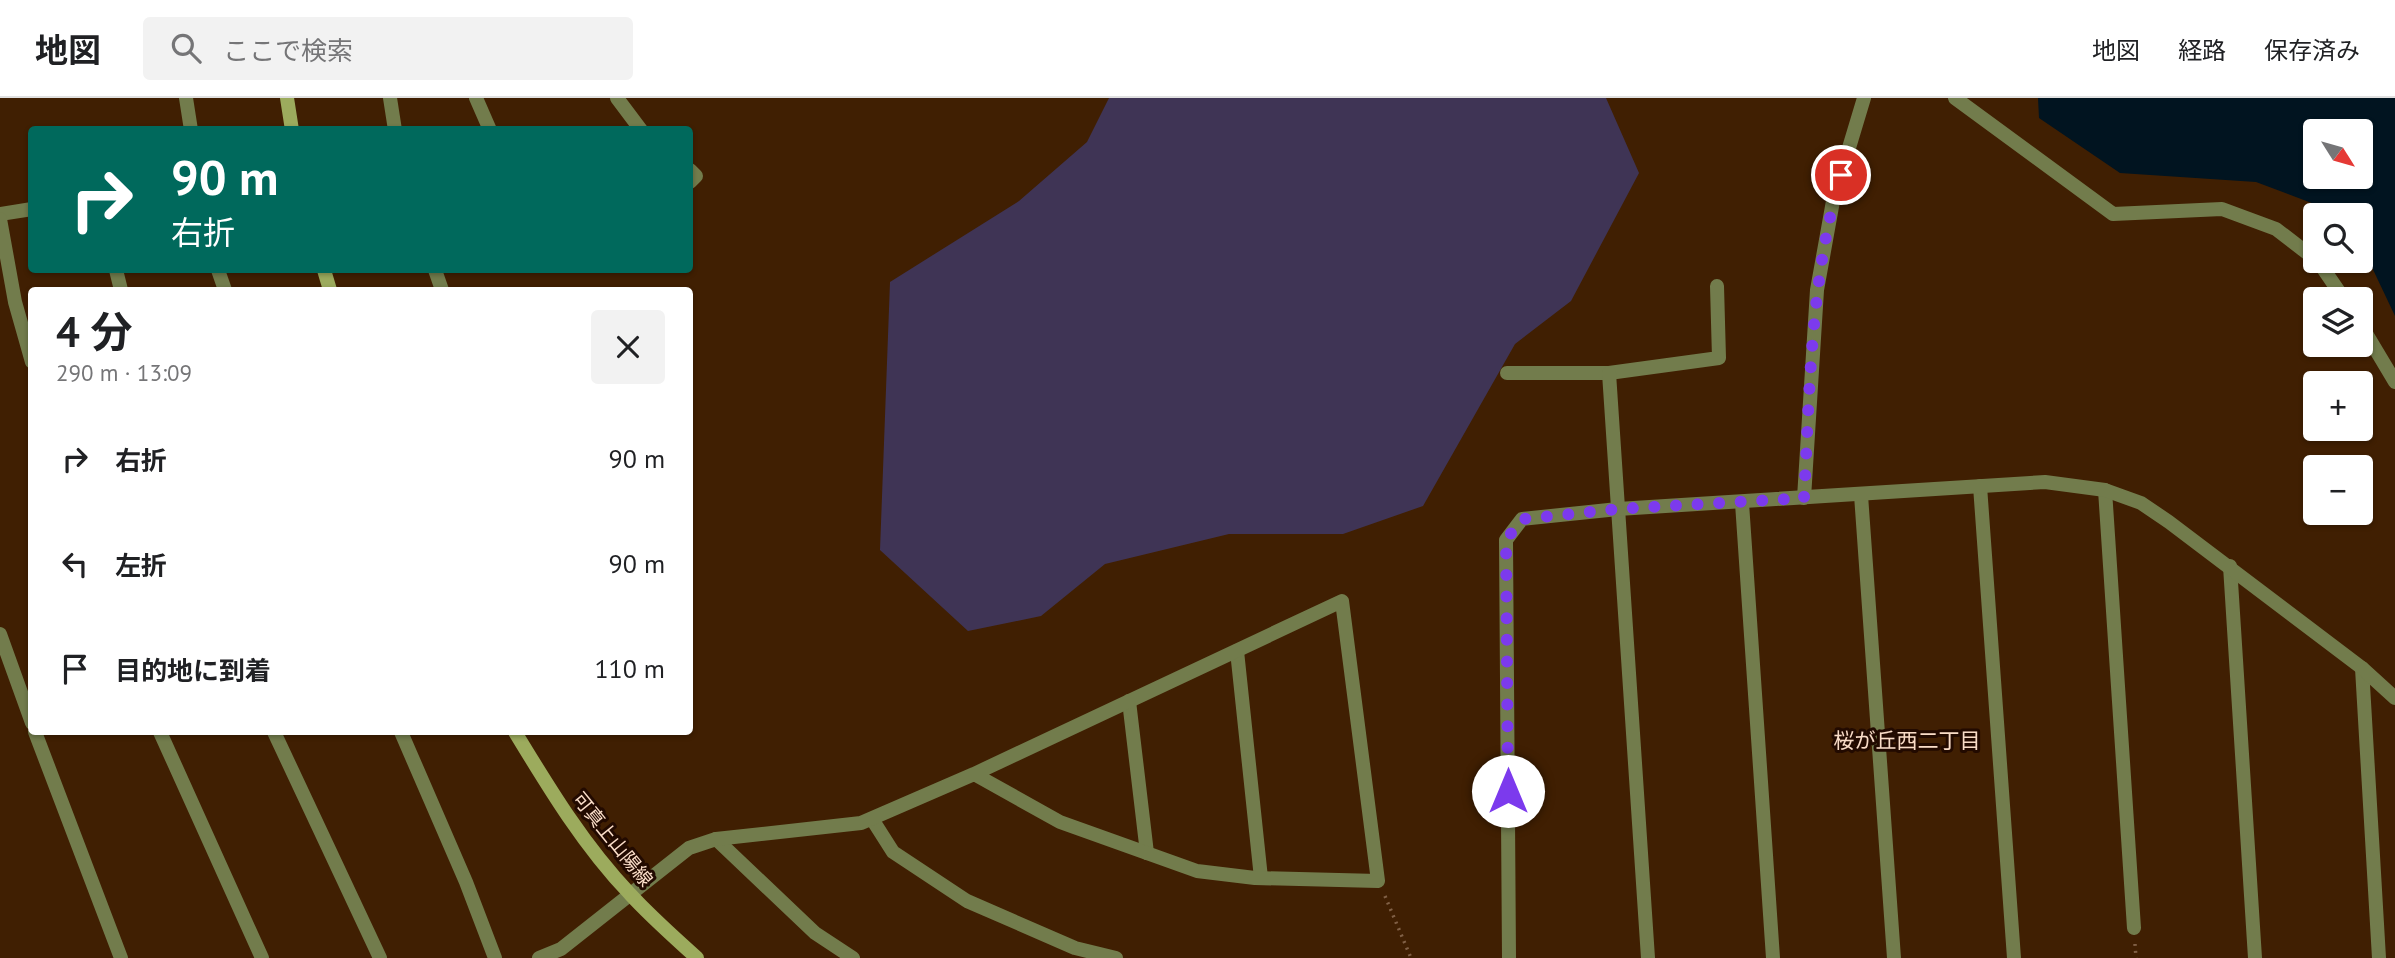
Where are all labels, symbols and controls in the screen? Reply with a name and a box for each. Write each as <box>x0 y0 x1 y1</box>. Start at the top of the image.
search box <box>143 17 633 80</box>
text: 地図 <box>35 28 101 71</box>
icon: search <box>167 29 205 67</box>
text: ここで検索 <box>223 34 353 67</box>
text: 地図 <box>2092 35 2140 66</box>
text: 経路 <box>2178 35 2226 66</box>
text: 保存済み <box>2264 35 2360 66</box>
north arrow <box>2303 119 2373 189</box>
map controls <box>2303 119 2373 525</box>
text: 90 m <box>171 145 278 209</box>
pin <box>1811 145 1871 205</box>
icon: right <box>56 154 147 245</box>
icon: arrive <box>1822 156 1860 194</box>
button: search <box>2303 203 2373 273</box>
text: 右折 <box>171 211 235 253</box>
button: layers <box>2303 287 2373 357</box>
text: 4 分 <box>56 304 132 359</box>
button: close <box>591 310 665 384</box>
text: 290 m · 13:09 <box>56 358 192 387</box>
button: + <box>2303 371 2373 441</box>
icon: right <box>56 440 94 478</box>
text: 90 m <box>609 442 665 475</box>
text: 右折 <box>115 444 167 477</box>
button: − <box>2303 455 2373 525</box>
icon: left <box>56 545 94 583</box>
text: 90 m <box>609 547 665 580</box>
text: 左折 <box>115 549 167 582</box>
icon: arrive <box>56 650 94 688</box>
text: 110 m <box>594 652 665 685</box>
text: 目的地に到着 <box>115 654 271 687</box>
district label: 桜が丘西二丁目 <box>1834 727 1981 754</box>
position arrow <box>1471 754 1545 828</box>
street label: 可真上山陽線 <box>568 787 658 891</box>

